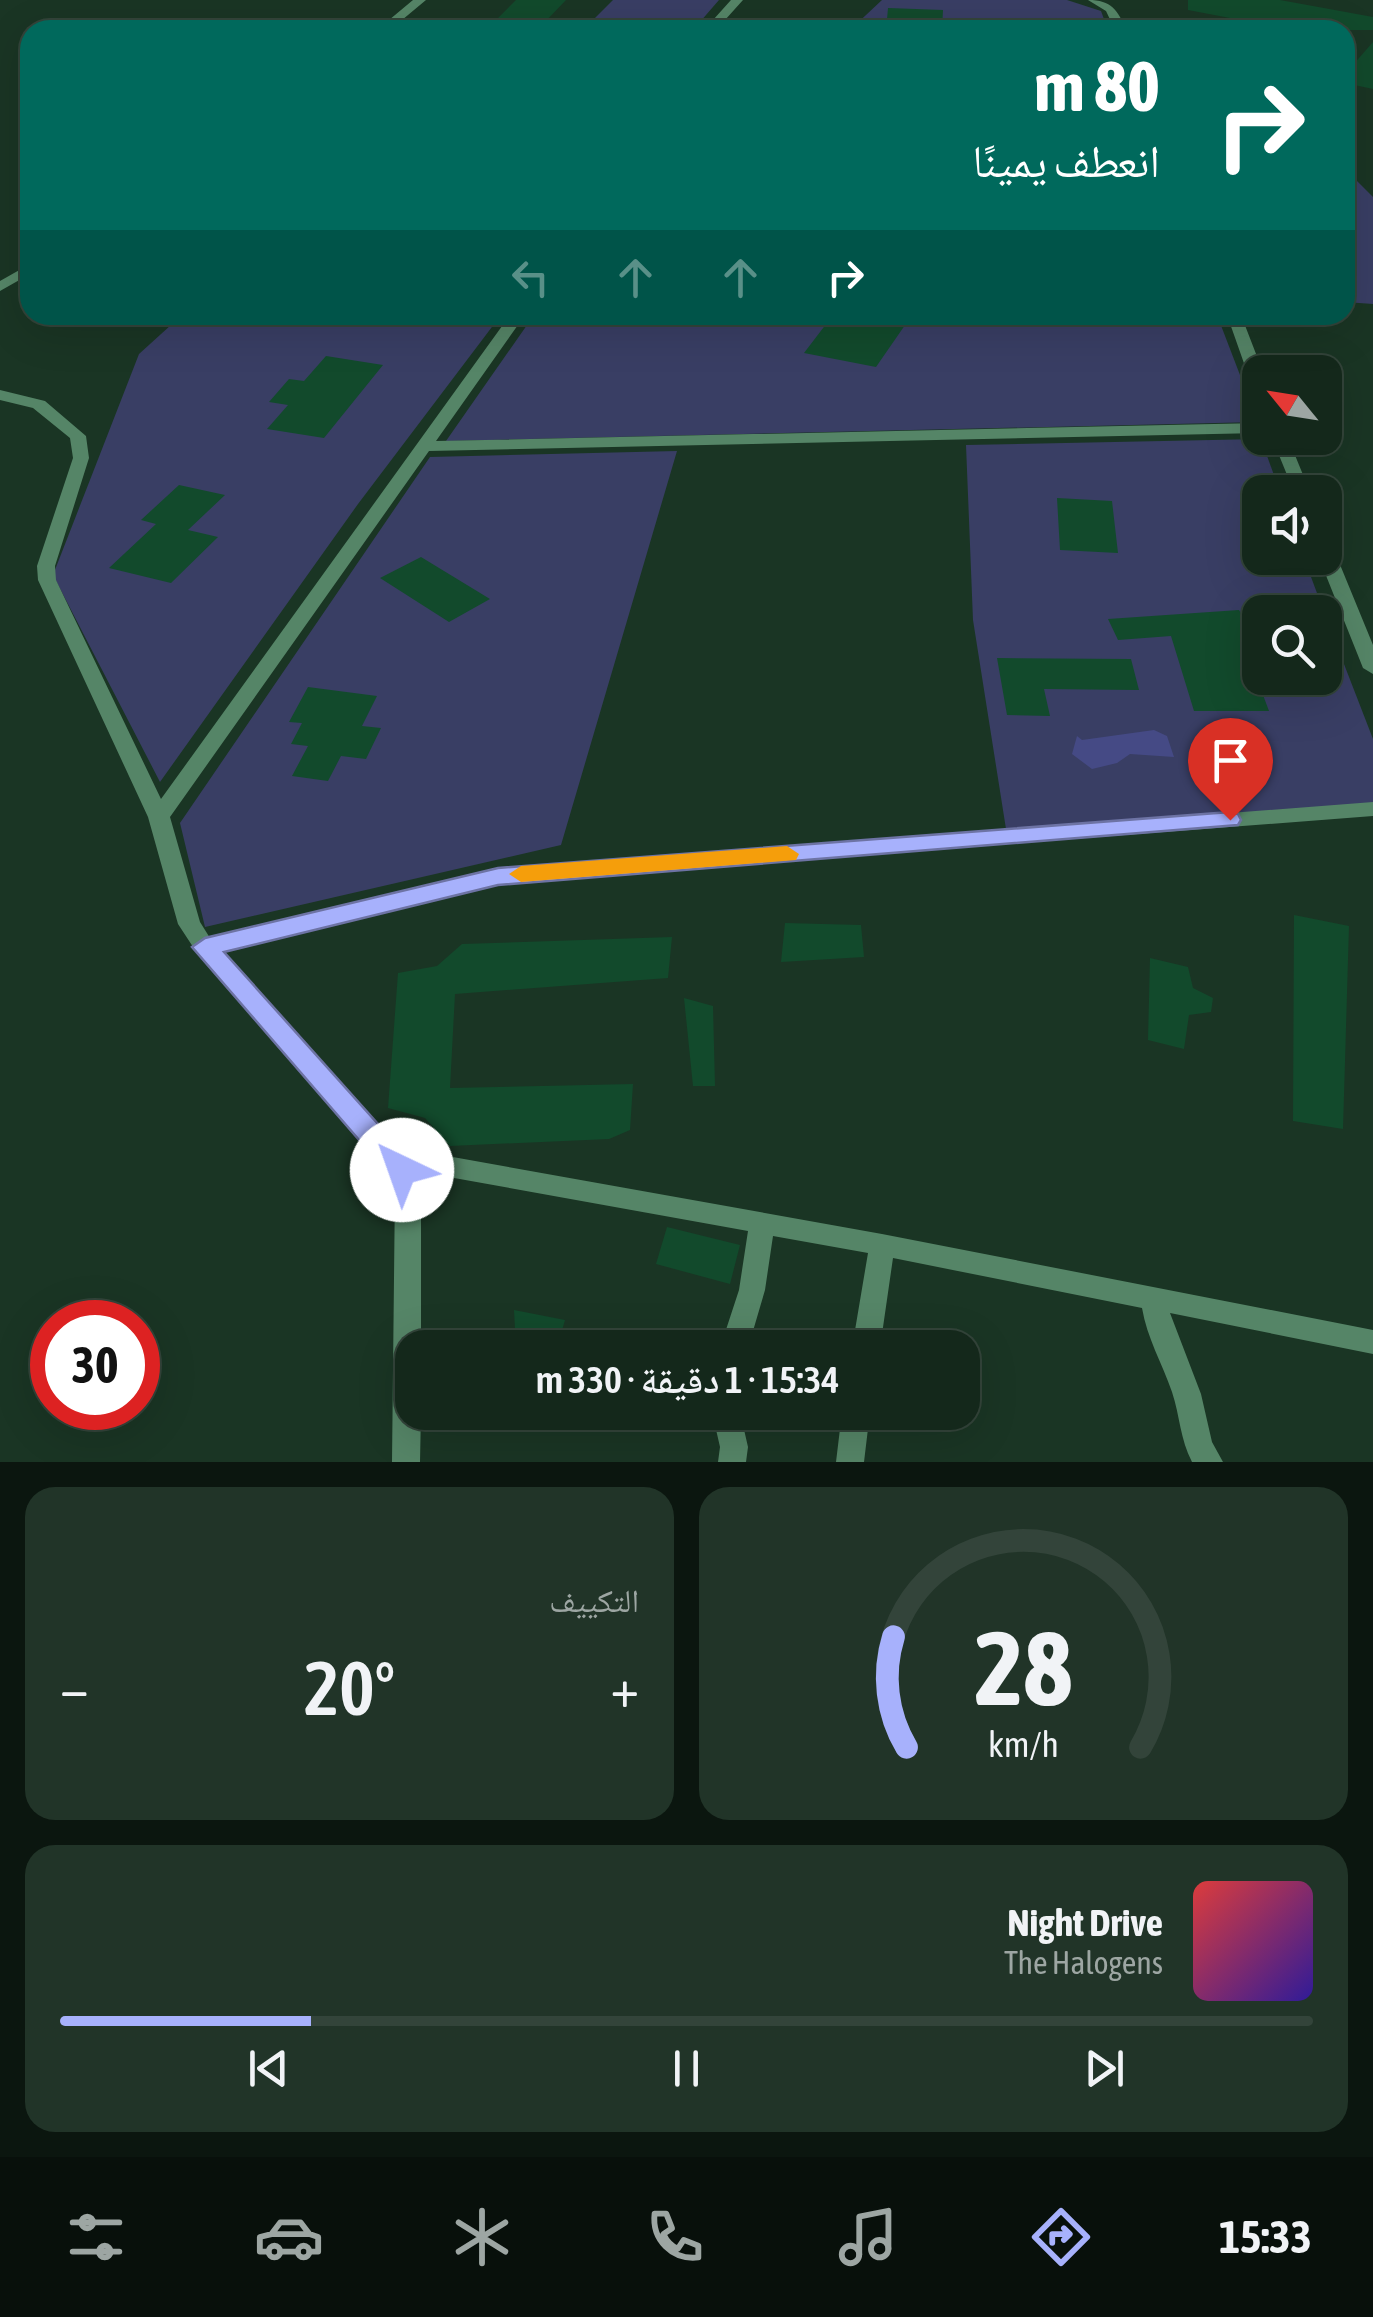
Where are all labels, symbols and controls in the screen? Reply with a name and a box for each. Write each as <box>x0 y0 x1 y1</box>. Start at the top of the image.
text: 80 m <box>1034 46 1160 126</box>
icon: right <box>1195 60 1325 190</box>
text: انعطف يمينًا <box>972 135 1160 187</box>
icon: left <box>503 250 558 305</box>
icon: ahead <box>608 250 663 305</box>
icon: ahead <box>713 250 768 305</box>
icon: right <box>818 250 873 305</box>
north arrow <box>1242 355 1342 455</box>
map controls <box>1242 355 1342 695</box>
button: sound <box>1242 475 1342 575</box>
button: search <box>1242 595 1342 695</box>
pin <box>1188 718 1273 821</box>
icon: arrive <box>1203 733 1258 788</box>
position arrow <box>350 1118 454 1222</box>
speed limit sign: 30 <box>30 1300 160 1430</box>
text: 15:34 · 1 دقيقة · 330 m <box>536 1358 839 1401</box>
text: التكييف <box>549 1582 639 1619</box>
text: 28 <box>975 1608 1072 1727</box>
text: 20° <box>304 1645 395 1731</box>
text: − <box>60 1656 89 1719</box>
text: + <box>610 1656 639 1719</box>
text: km/h <box>988 1724 1059 1765</box>
text: Night Drive <box>1007 1901 1163 1944</box>
text: The Halogens <box>1004 1944 1163 1981</box>
icon: previous <box>241 2041 296 2096</box>
icon: pause <box>659 2041 714 2096</box>
icon: next <box>1077 2041 1132 2096</box>
icon: filters <box>61 2202 131 2272</box>
icon: car <box>254 2202 324 2272</box>
icon: climate <box>447 2202 517 2272</box>
icon: phone <box>640 2202 710 2272</box>
icon: music <box>833 2202 903 2272</box>
icon: directions <box>1026 2202 1096 2272</box>
text: 15:33 <box>1219 2211 1312 2263</box>

